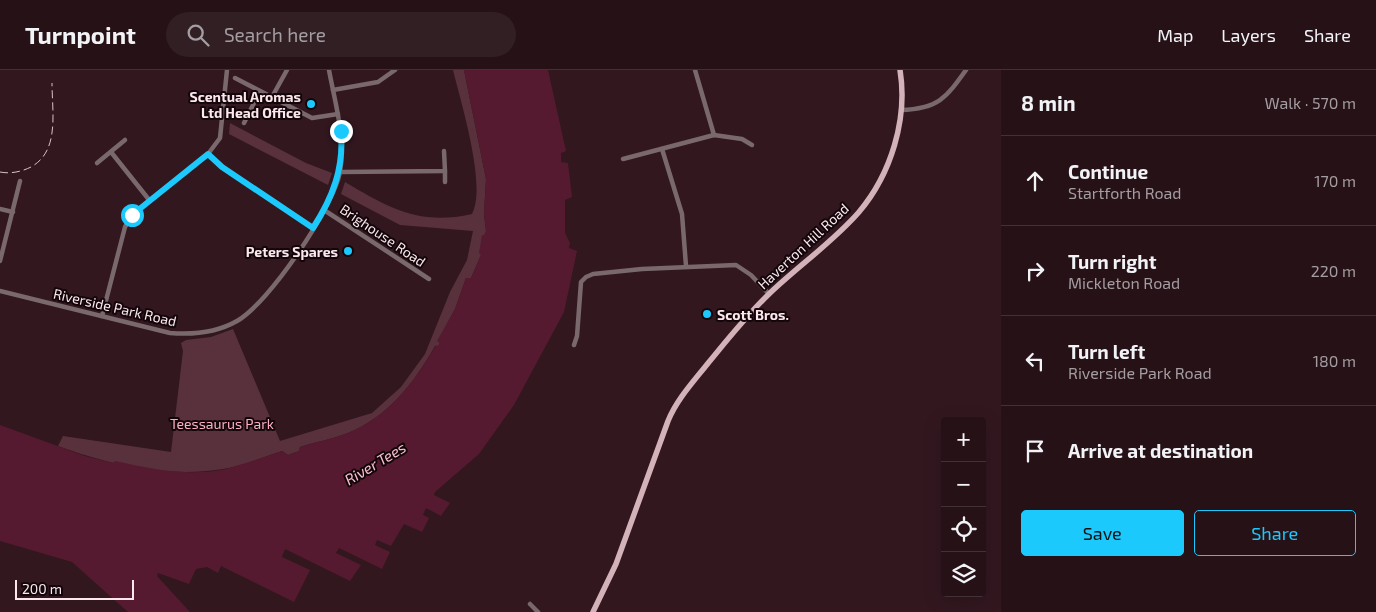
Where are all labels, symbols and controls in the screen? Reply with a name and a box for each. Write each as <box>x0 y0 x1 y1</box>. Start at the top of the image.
search box <box>166 12 516 57</box>
text: Turnpoint <box>25 20 136 49</box>
icon: search <box>184 21 212 49</box>
text: Search here <box>224 23 326 46</box>
text: Map <box>1157 24 1193 46</box>
text: Layers <box>1221 24 1276 46</box>
text: Share <box>1304 24 1351 46</box>
place label: Scentual Aromas Ltd Head Office <box>189 88 301 121</box>
text: 8 min <box>1021 90 1076 115</box>
text: Walk · 570 m <box>1265 93 1356 112</box>
marker: Scentual Aromas Ltd Head Office <box>305 98 317 110</box>
route end <box>330 120 353 143</box>
text: Continue <box>1068 160 1148 183</box>
icon: ahead <box>1021 167 1049 195</box>
text: 170 m <box>1314 171 1356 190</box>
text: Startforth Road <box>1068 183 1182 202</box>
street label: Haverton Hill Road <box>754 199 852 293</box>
street label: Brighouse Road <box>337 200 429 270</box>
route start <box>121 204 144 227</box>
place label: Peters Spares <box>246 243 338 260</box>
marker: Peters Spares <box>342 245 354 257</box>
text: Turn right <box>1068 250 1156 273</box>
icon: right <box>1021 257 1049 285</box>
text: 220 m <box>1311 261 1356 280</box>
text: Mickleton Road <box>1068 273 1180 292</box>
street label: Riverside Park Road <box>52 285 178 329</box>
place label: Scott Bros. <box>717 306 789 323</box>
marker: Scott Bros. <box>701 308 713 320</box>
text: Turn left <box>1068 340 1145 363</box>
icon: left <box>1021 347 1049 375</box>
text: 180 m <box>1313 351 1356 370</box>
text: Riverside Park Road <box>1068 363 1212 382</box>
park label: Teessaurus Park <box>170 415 274 432</box>
map controls <box>941 417 986 597</box>
button: + <box>941 417 986 462</box>
water label: River Tees <box>341 437 409 488</box>
icon: arrive <box>1021 437 1049 465</box>
text: Arrive at destination <box>1068 439 1253 462</box>
button: − <box>941 462 986 507</box>
button: locate <box>941 507 986 552</box>
button: Save <box>1021 510 1184 556</box>
button: Share <box>1194 510 1356 556</box>
button: layers <box>941 552 986 597</box>
scale bar <box>15 577 134 600</box>
text: 200 m <box>22 580 62 597</box>

